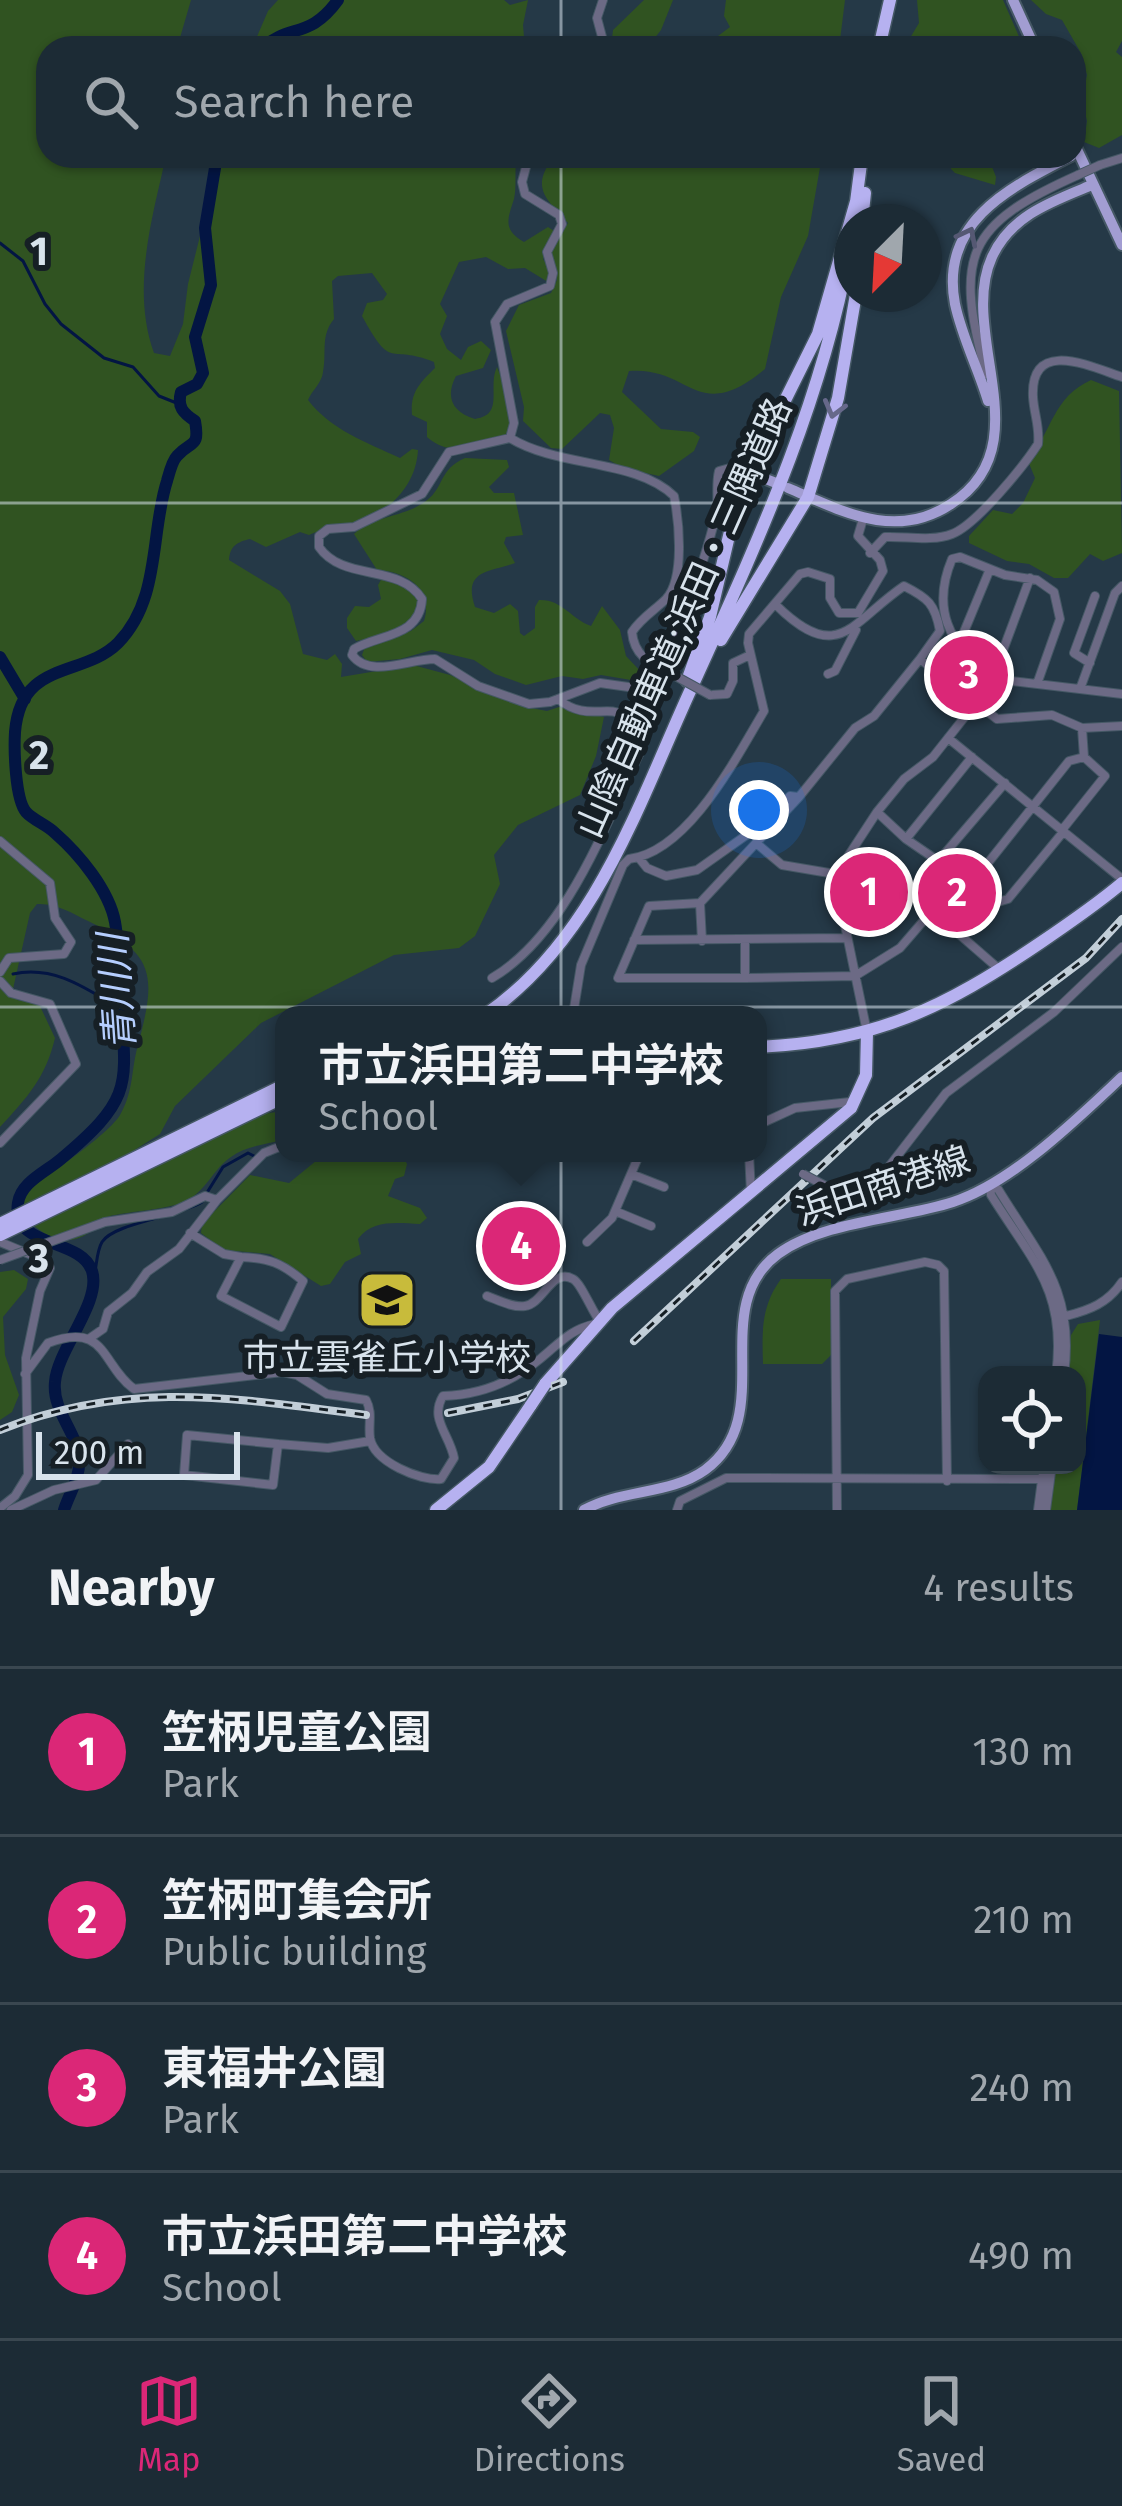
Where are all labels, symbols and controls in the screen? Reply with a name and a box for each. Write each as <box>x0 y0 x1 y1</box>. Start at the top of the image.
search box <box>36 36 1086 168</box>
icon: search <box>78 69 144 135</box>
text: Search here <box>174 75 414 129</box>
north arrow <box>834 204 942 312</box>
one-way arrow <box>953 226 976 248</box>
text: 1 <box>30 229 48 275</box>
street label: 山陰自動車道;浜田・三隅道路 <box>567 391 801 845</box>
one-way arrow <box>824 398 849 419</box>
pin: 3 <box>930 630 1008 720</box>
text: 2 <box>29 733 49 779</box>
your location <box>729 780 789 840</box>
pin: 1 <box>830 847 908 937</box>
pin: 2 <box>918 848 996 938</box>
water label: 青川川 <box>90 928 144 1052</box>
popup <box>275 1006 767 1162</box>
text: 市立浜田第二中学校 <box>318 1039 724 1093</box>
text: School <box>318 1094 438 1140</box>
street label: 浜田商港線 <box>791 1137 975 1235</box>
pin: 4 <box>482 1201 560 1291</box>
text: 3 <box>28 1236 49 1282</box>
school or university icon: 市立雲雀丘小学校 <box>356 1269 418 1331</box>
place label: 市立雲雀丘小学校 <box>243 1336 531 1380</box>
map controls <box>978 1366 1086 1474</box>
button: locate <box>978 1366 1086 1474</box>
scale bar <box>36 1426 240 1479</box>
text: 200 m <box>54 1433 144 1473</box>
text: Nearby <box>48 1557 214 1619</box>
text: 4 results <box>923 1565 1074 1611</box>
text: 笠柄児童公園 <box>162 1706 432 1760</box>
text: 1 <box>78 1729 96 1775</box>
text: 130 m <box>972 1729 1074 1775</box>
text: Park <box>162 1761 239 1807</box>
text: 笠柄町集会所 <box>162 1874 432 1928</box>
text: 2 <box>77 1897 97 1943</box>
text: 210 m <box>973 1897 1074 1943</box>
text: Public building <box>162 1929 426 1975</box>
text: 東福井公園 <box>162 2042 387 2096</box>
text: 3 <box>77 2065 97 2111</box>
text: 240 m <box>969 2065 1074 2111</box>
text: Park <box>162 2097 239 2143</box>
text: 市立浜田第二中学校 <box>162 2210 567 2264</box>
text: 4 <box>76 2233 98 2279</box>
text: 490 m <box>968 2233 1074 2279</box>
text: School <box>162 2265 282 2311</box>
tab: Map <box>136 2368 202 2480</box>
tab: Directions <box>474 2368 625 2480</box>
tab: Saved <box>897 2368 986 2480</box>

